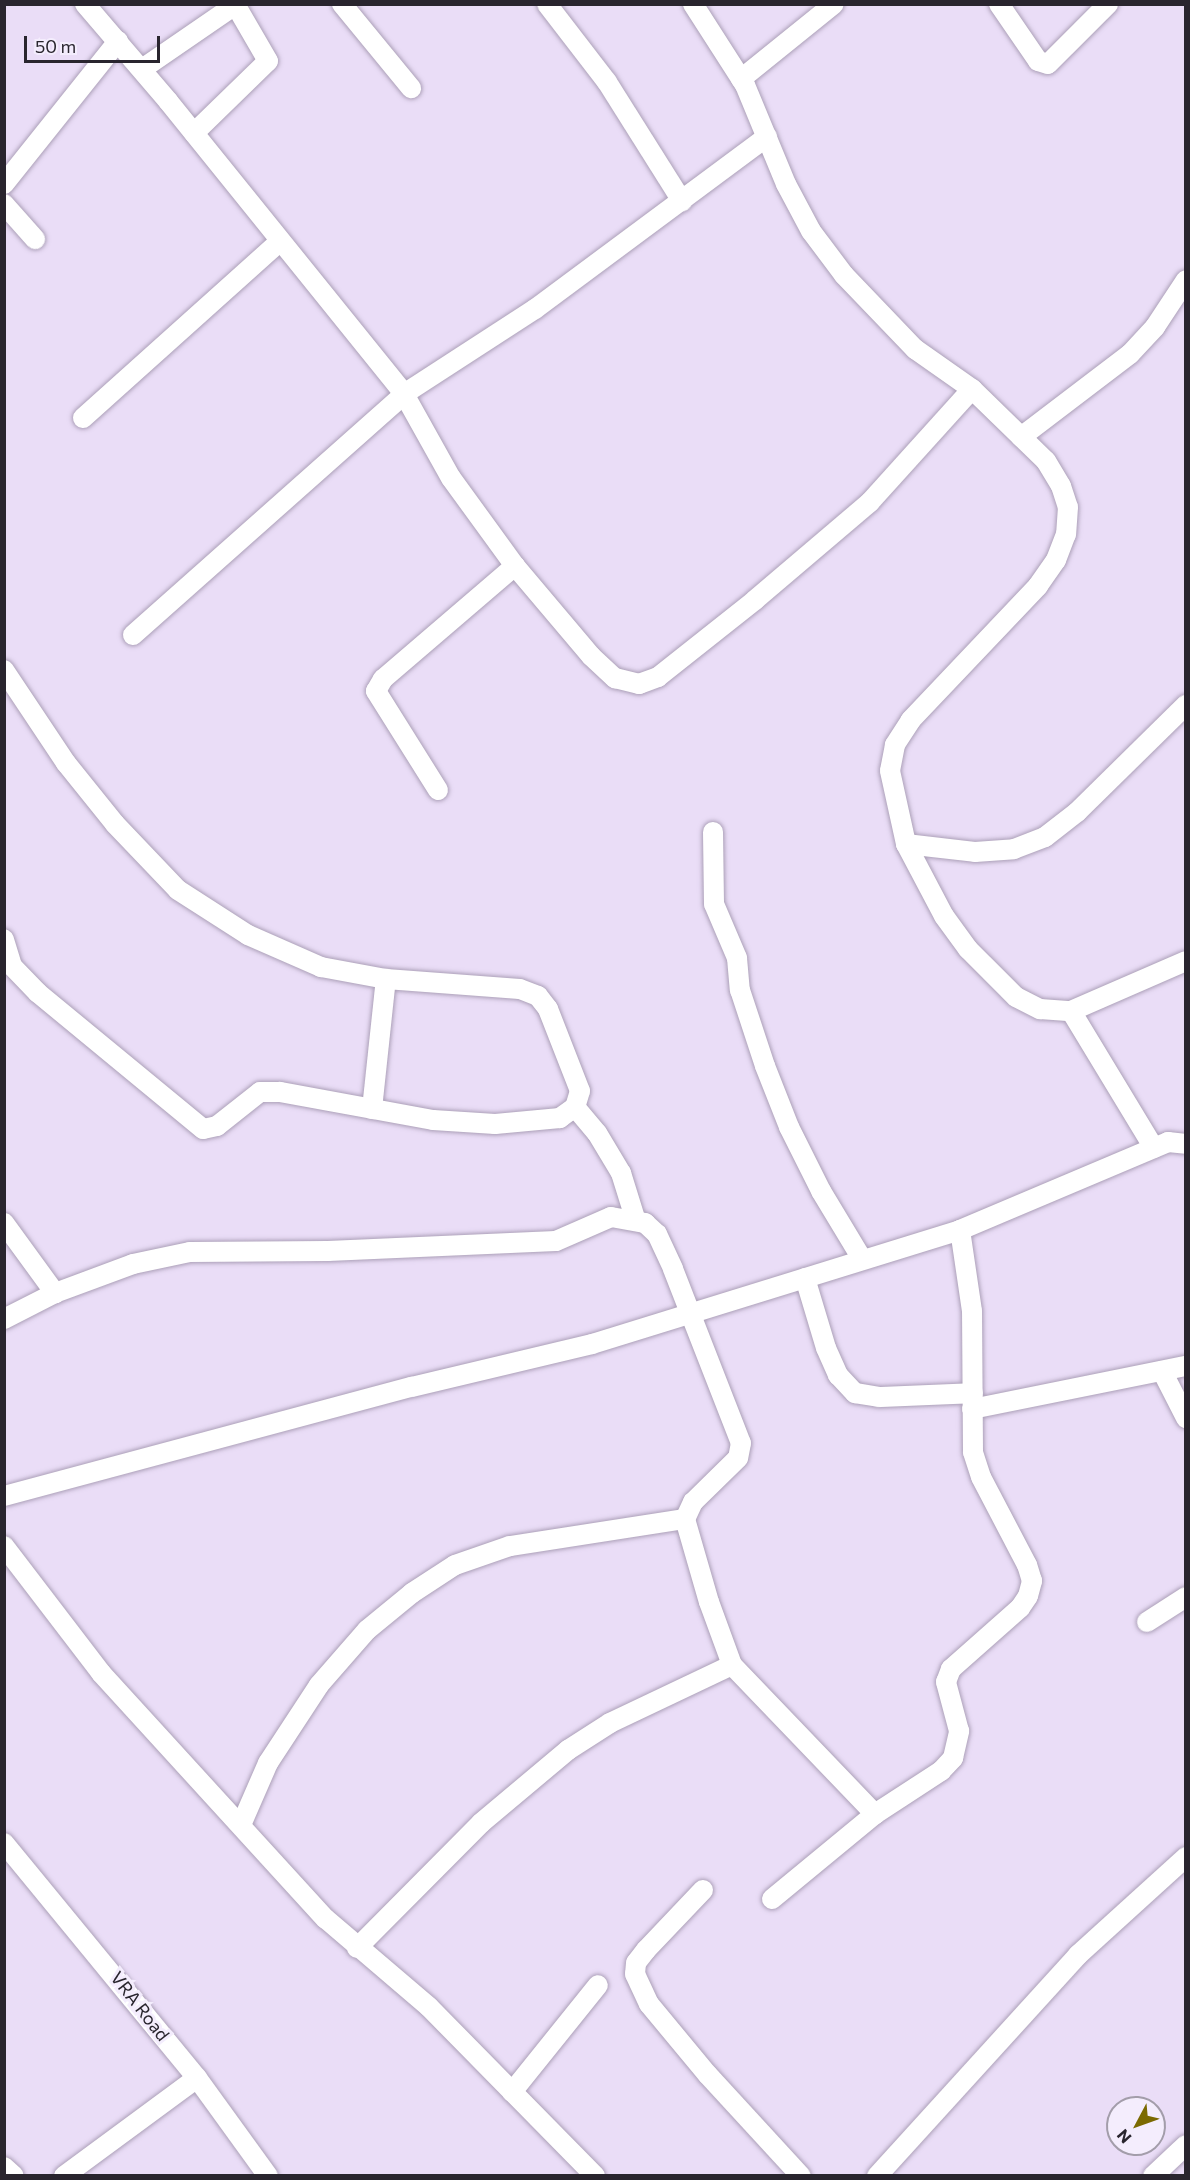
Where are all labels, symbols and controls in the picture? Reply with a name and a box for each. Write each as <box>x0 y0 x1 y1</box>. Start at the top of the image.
scale bar <box>27 24 164 62</box>
text: 50 m <box>35 35 76 57</box>
street label: VRA Road <box>106 1967 174 2045</box>
north arrow <box>1106 2096 1166 2156</box>
text: N <box>1112 2126 1135 2148</box>

